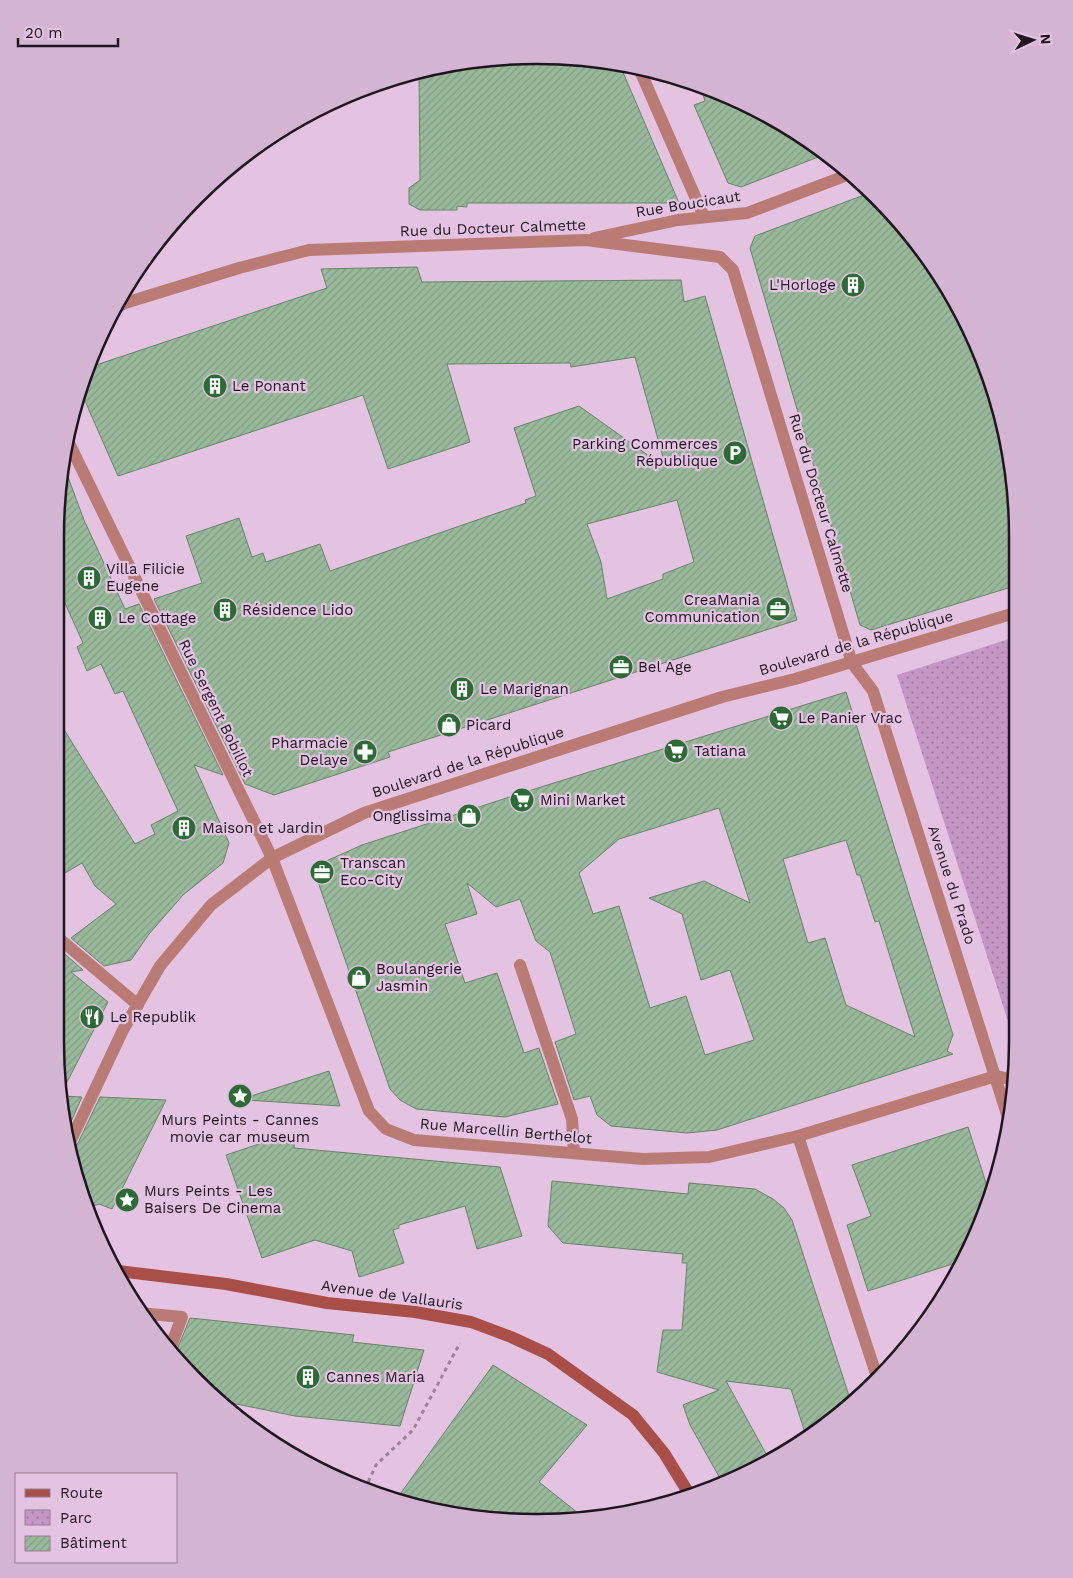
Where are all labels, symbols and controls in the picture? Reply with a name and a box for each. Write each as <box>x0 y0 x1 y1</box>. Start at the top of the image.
scale bar <box>18 15 118 47</box>
north arrow <box>1008 15 1058 65</box>
text: 20 m <box>25 24 63 42</box>
text: N <box>1038 33 1054 45</box>
street label: Rue Boucicaut <box>634 187 742 221</box>
street label: Rue du Docteur Calmette <box>400 216 586 240</box>
building icon: L'Horloge <box>840 272 866 298</box>
place label: L'Horloge <box>769 276 836 294</box>
building icon: Le Ponant <box>202 373 228 399</box>
place label: Le Ponant <box>232 377 306 395</box>
street label: Rue du Docteur Calmette <box>785 411 857 595</box>
place label: Parking Commerces République <box>572 435 718 470</box>
parking icon: Parking Commerces République <box>722 440 748 466</box>
place label: Villa Filicie Eugene <box>106 560 185 595</box>
building icon: Villa Filicie Eugene <box>76 565 102 591</box>
place label: CreaMania Communication <box>644 591 761 626</box>
office icon: CreaMania Communication <box>765 596 791 622</box>
building icon: Résidence Lido <box>212 597 238 623</box>
place label: Résidence Lido <box>242 601 353 619</box>
building icon: Le Cottage <box>87 605 113 631</box>
street label: Boulevard de la République <box>757 607 955 679</box>
place label: Le Cottage <box>118 609 196 627</box>
street label: Rue Sergent Bobillot <box>175 636 257 780</box>
office icon: Bel Age <box>608 654 634 680</box>
place label: Bel Age <box>638 658 692 676</box>
building icon: Le Marignan <box>449 676 475 702</box>
place label: Le Marignan <box>480 680 569 698</box>
supermarket icon: Le Panier Vrac <box>768 705 794 731</box>
place label: Le Panier Vrac <box>798 709 902 727</box>
shop icon: Picard <box>436 712 462 738</box>
place label: Picard <box>466 716 511 734</box>
street label: Boulevard de la République <box>370 722 566 802</box>
place label: Pharmacie Delaye <box>271 734 348 769</box>
supermarket icon: Tatiana <box>663 738 689 764</box>
pharmacy icon: Pharmacie Delaye <box>352 739 378 765</box>
place label: Tatiana <box>694 742 747 760</box>
supermarket icon: Mini Market <box>509 787 535 813</box>
place label: Mini Market <box>540 791 626 809</box>
shop icon: Onglissima <box>456 803 482 829</box>
place label: Onglissima <box>372 807 453 825</box>
building icon: Maison et Jardin <box>171 815 197 841</box>
place label: Maison et Jardin <box>202 819 323 837</box>
street label: Avenue du Prado <box>924 823 980 947</box>
place label: Transcan Eco-City <box>340 854 406 889</box>
office icon: Transcan Eco-City <box>309 859 335 885</box>
place label: Boulangerie Jasmin <box>376 960 462 995</box>
shop icon: Boulangerie Jasmin <box>346 965 372 991</box>
restaurant icon: Le Republik <box>79 1004 105 1030</box>
place label: Le Republik <box>110 1008 197 1026</box>
place icon: Murs Peints - Cannes movie car museum <box>227 1083 253 1109</box>
place label: Murs Peints - Cannes movie car museum <box>161 1111 319 1146</box>
street label: Rue Marcellin Berthelot <box>419 1115 593 1148</box>
place label: Murs Peints - Les Baisers De Cinema <box>144 1182 282 1217</box>
place icon: Murs Peints - Les Baisers De Cinema <box>114 1187 140 1213</box>
street label: Avenue de Vallauris <box>320 1276 464 1314</box>
building icon: Cannes Maria <box>295 1364 321 1390</box>
place label: Cannes Maria <box>326 1368 425 1386</box>
legend <box>15 1473 178 1563</box>
text: Route <box>60 1484 103 1502</box>
text: Parc <box>60 1509 92 1527</box>
text: Bâtiment <box>60 1534 127 1552</box>

